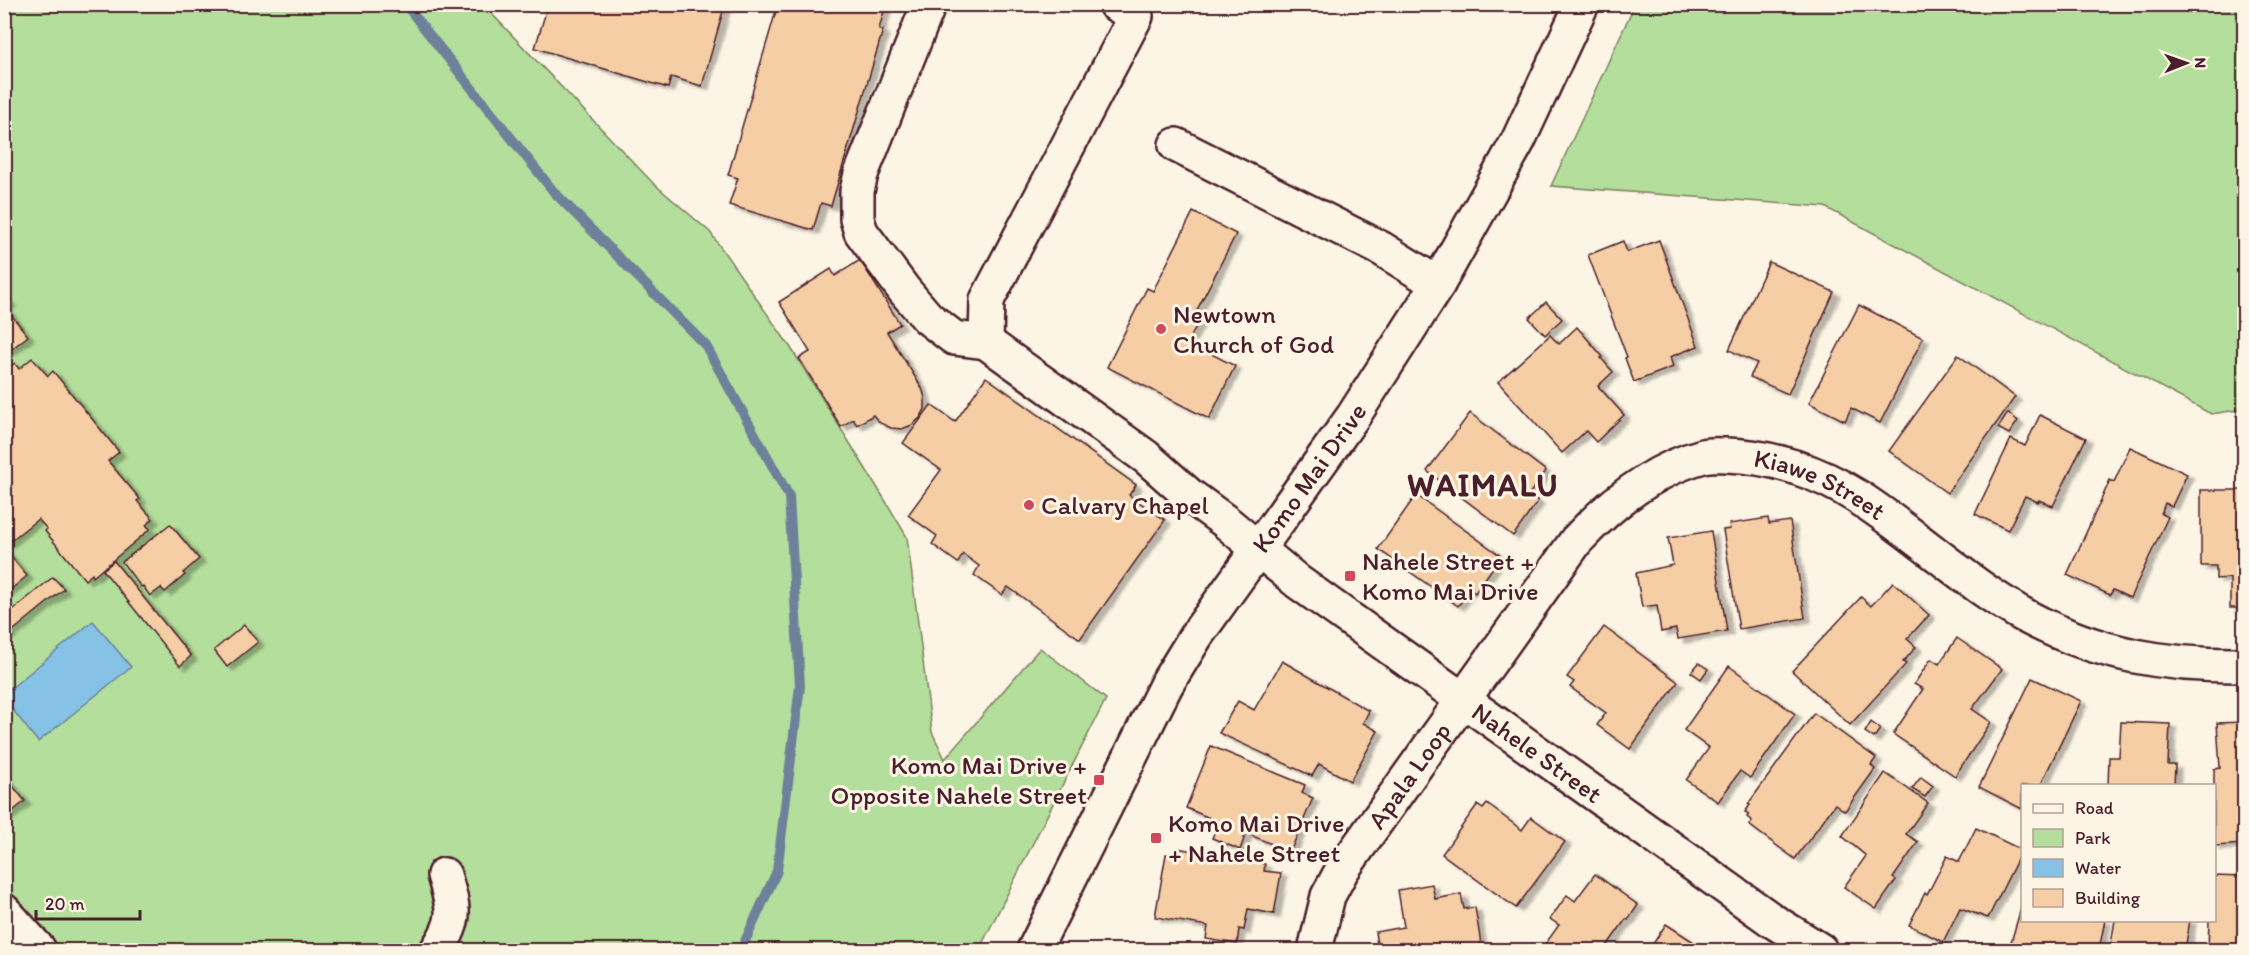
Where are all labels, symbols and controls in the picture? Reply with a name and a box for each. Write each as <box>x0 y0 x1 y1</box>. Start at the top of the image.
north arrow <box>2156 33 2216 93</box>
text: N <box>2191 57 2210 68</box>
place label: Newtown Church of God <box>1173 298 1334 360</box>
marker: Newtown Church of God <box>1154 322 1168 336</box>
street label: Komo Mai Drive <box>1245 397 1373 559</box>
street label: Kiawe Street <box>1752 442 1892 527</box>
district label: WAIMALU <box>1407 466 1559 504</box>
place label: Calvary Chapel <box>1041 489 1209 521</box>
marker: Calvary Chapel <box>1022 498 1036 512</box>
place label: Nahele Street + Komo Mai Drive <box>1362 545 1538 607</box>
marker: Nahele Street + Komo Mai Drive <box>1343 569 1357 583</box>
street label: Nahele Street <box>1466 695 1609 810</box>
street label: Apala Loop <box>1360 716 1458 835</box>
place label: Komo Mai Drive + Opposite Nahele Street <box>831 749 1087 811</box>
marker: Komo Mai Drive + Opposite Nahele Street <box>1092 773 1106 787</box>
legend <box>2021 784 2216 922</box>
text: Road <box>2075 797 2114 819</box>
place label: Komo Mai Drive + Nahele Street <box>1168 807 1344 869</box>
text: Park <box>2075 827 2110 849</box>
marker: Komo Mai Drive + Nahele Street <box>1149 831 1163 845</box>
text: Water <box>2075 857 2121 879</box>
scale bar <box>36 883 140 921</box>
text: Building <box>2075 887 2141 909</box>
text: 20 m <box>45 893 85 915</box>

